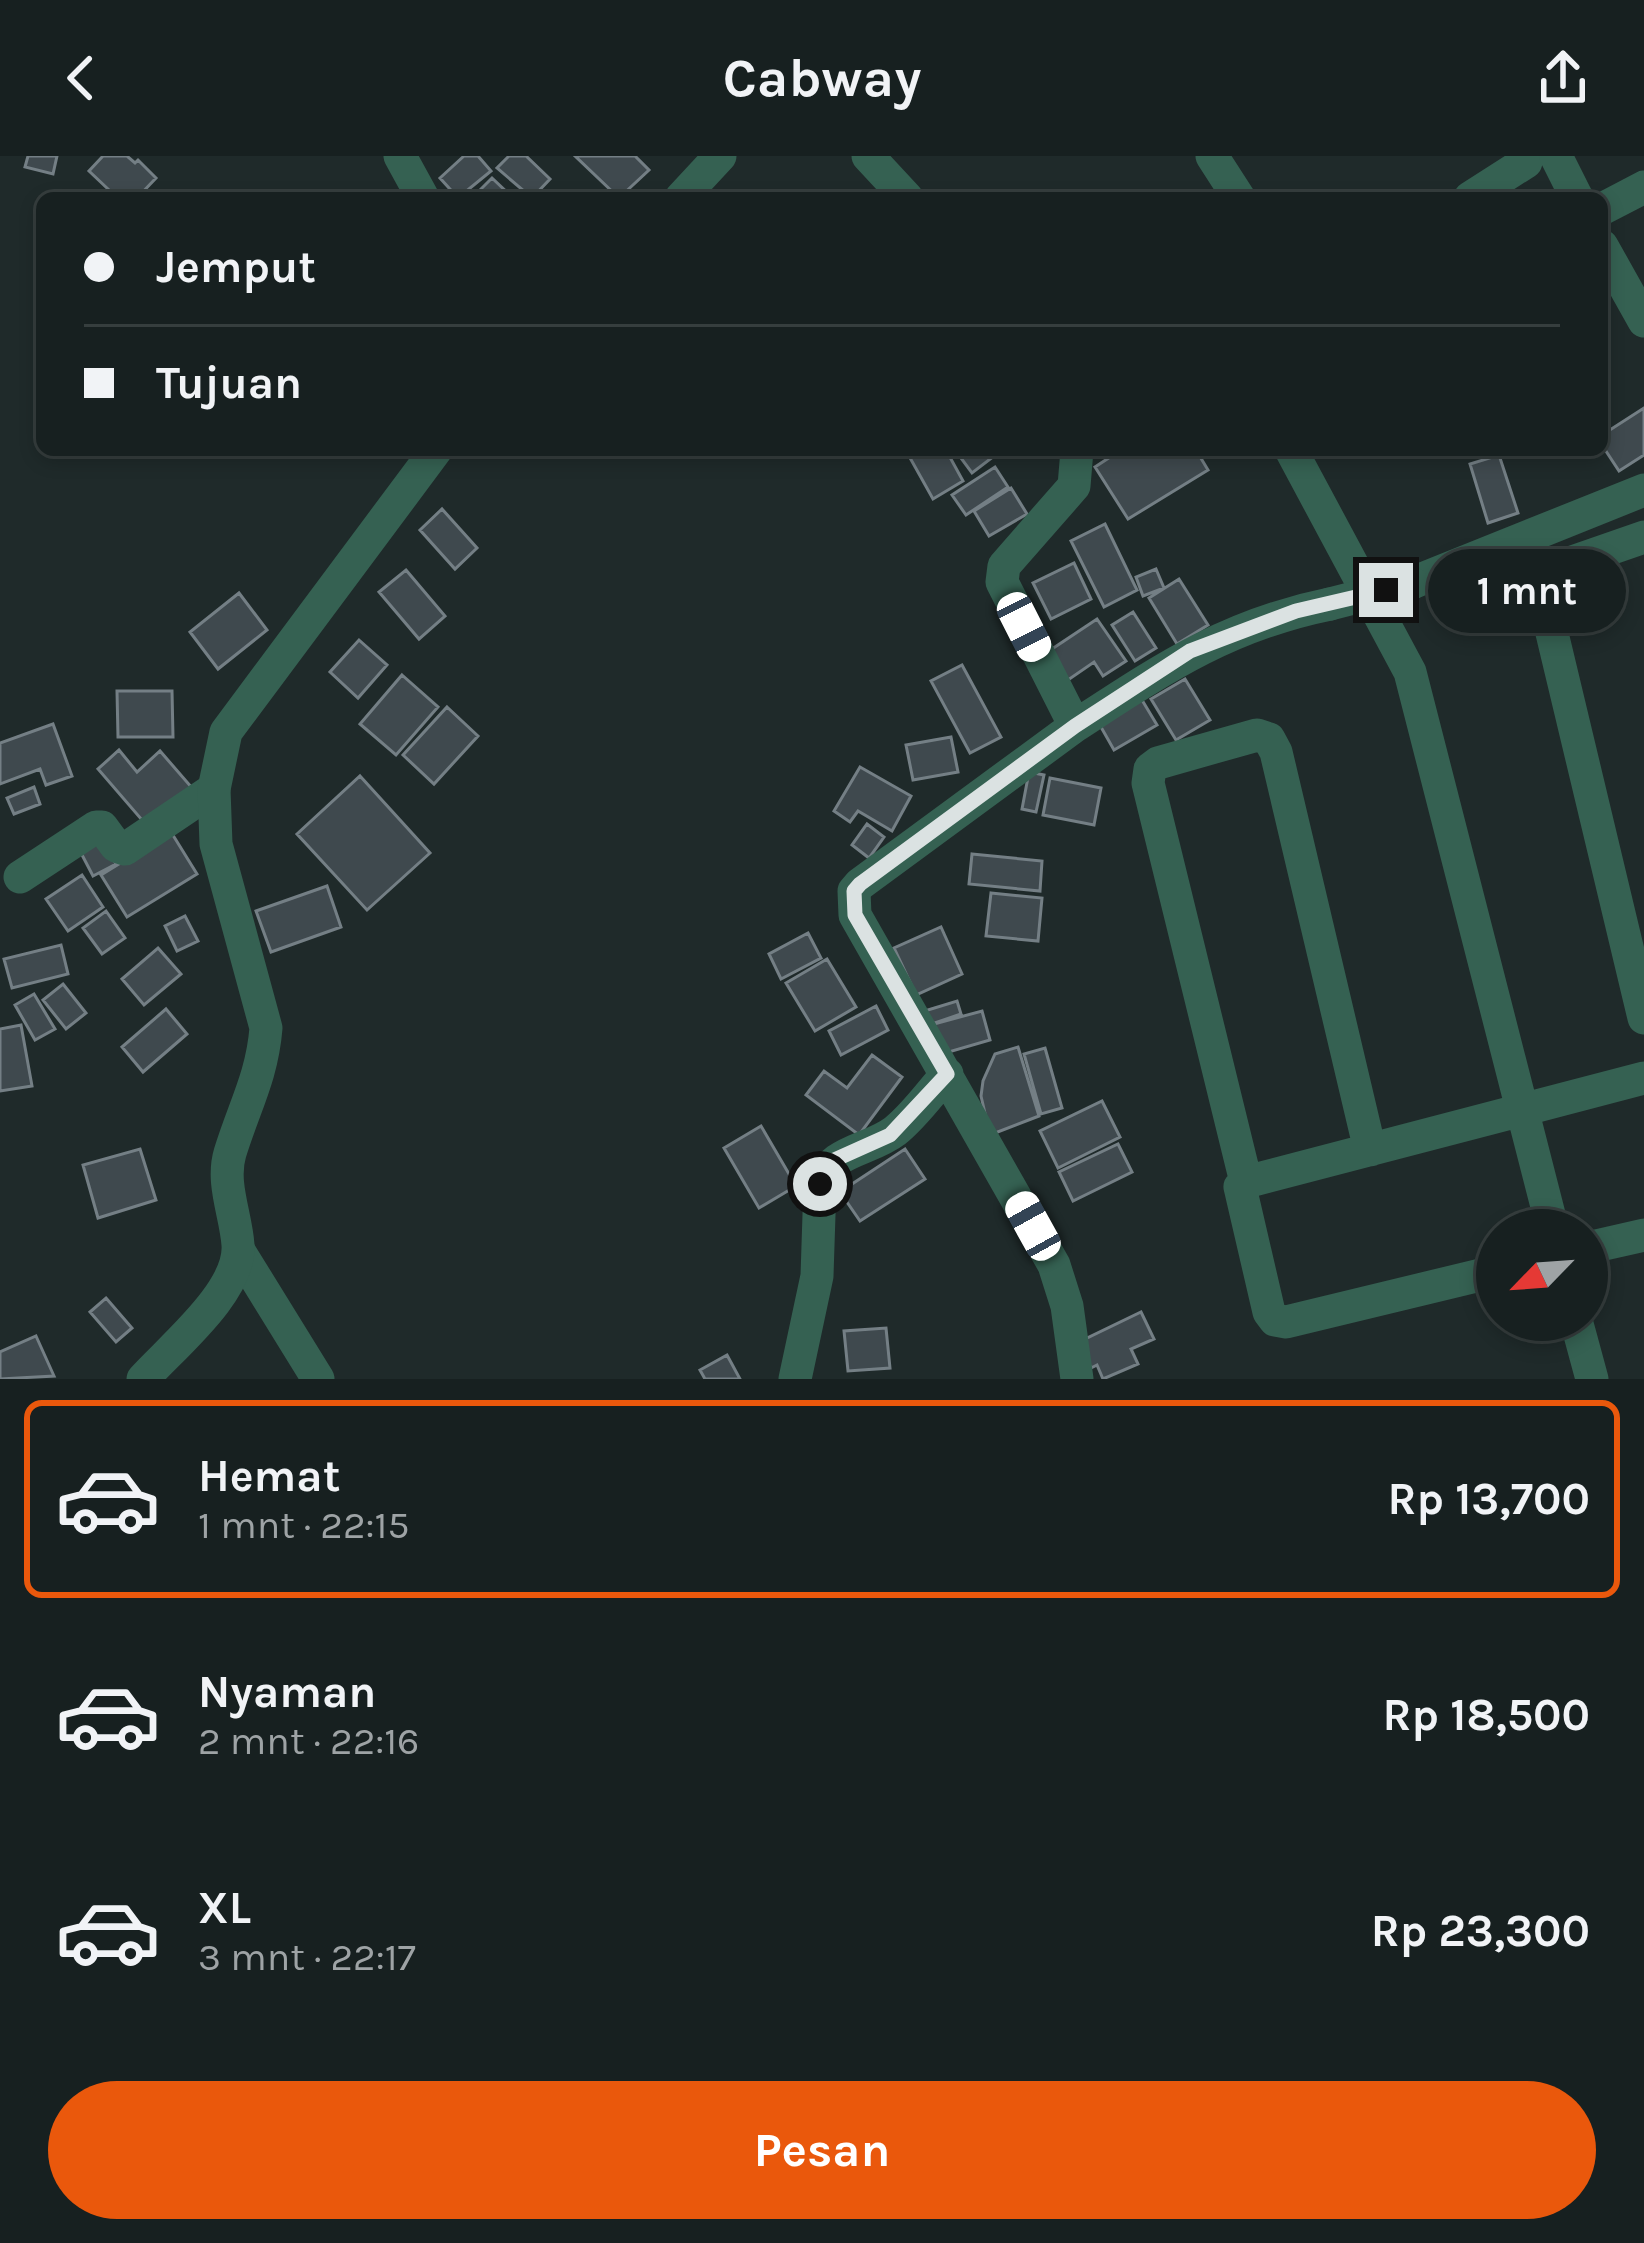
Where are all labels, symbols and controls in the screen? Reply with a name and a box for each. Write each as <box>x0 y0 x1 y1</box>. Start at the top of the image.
icon: back <box>48 45 114 111</box>
icon: share <box>1530 45 1596 111</box>
text: Cabway <box>723 46 921 110</box>
text: Jemput <box>156 241 316 293</box>
text: Tujuan <box>156 357 302 409</box>
callout: 1 mnt <box>1428 548 1626 632</box>
route end <box>1359 563 1413 617</box>
text: 1 mnt <box>1477 568 1577 614</box>
car <box>992 587 1056 667</box>
route start <box>793 1157 847 1211</box>
car <box>1000 1186 1066 1266</box>
north arrow <box>1476 1209 1608 1341</box>
map controls <box>1476 1209 1608 1341</box>
icon: car <box>54 1445 162 1553</box>
text: Hemat <box>198 1450 340 1502</box>
text: Rp 13,700 <box>1387 1473 1590 1525</box>
text: 1 mnt · 22:15 <box>198 1502 409 1548</box>
icon: car <box>54 1661 162 1769</box>
text: Nyaman <box>198 1666 376 1718</box>
text: Rp 18,500 <box>1383 1689 1590 1741</box>
text: 2 mnt · 22:16 <box>198 1718 419 1764</box>
icon: car <box>54 1877 162 1985</box>
text: XL <box>198 1882 251 1934</box>
text: Rp 23,300 <box>1371 1905 1590 1957</box>
text: 3 mnt · 22:17 <box>198 1934 416 1980</box>
button: Pesan <box>48 2081 1596 2219</box>

